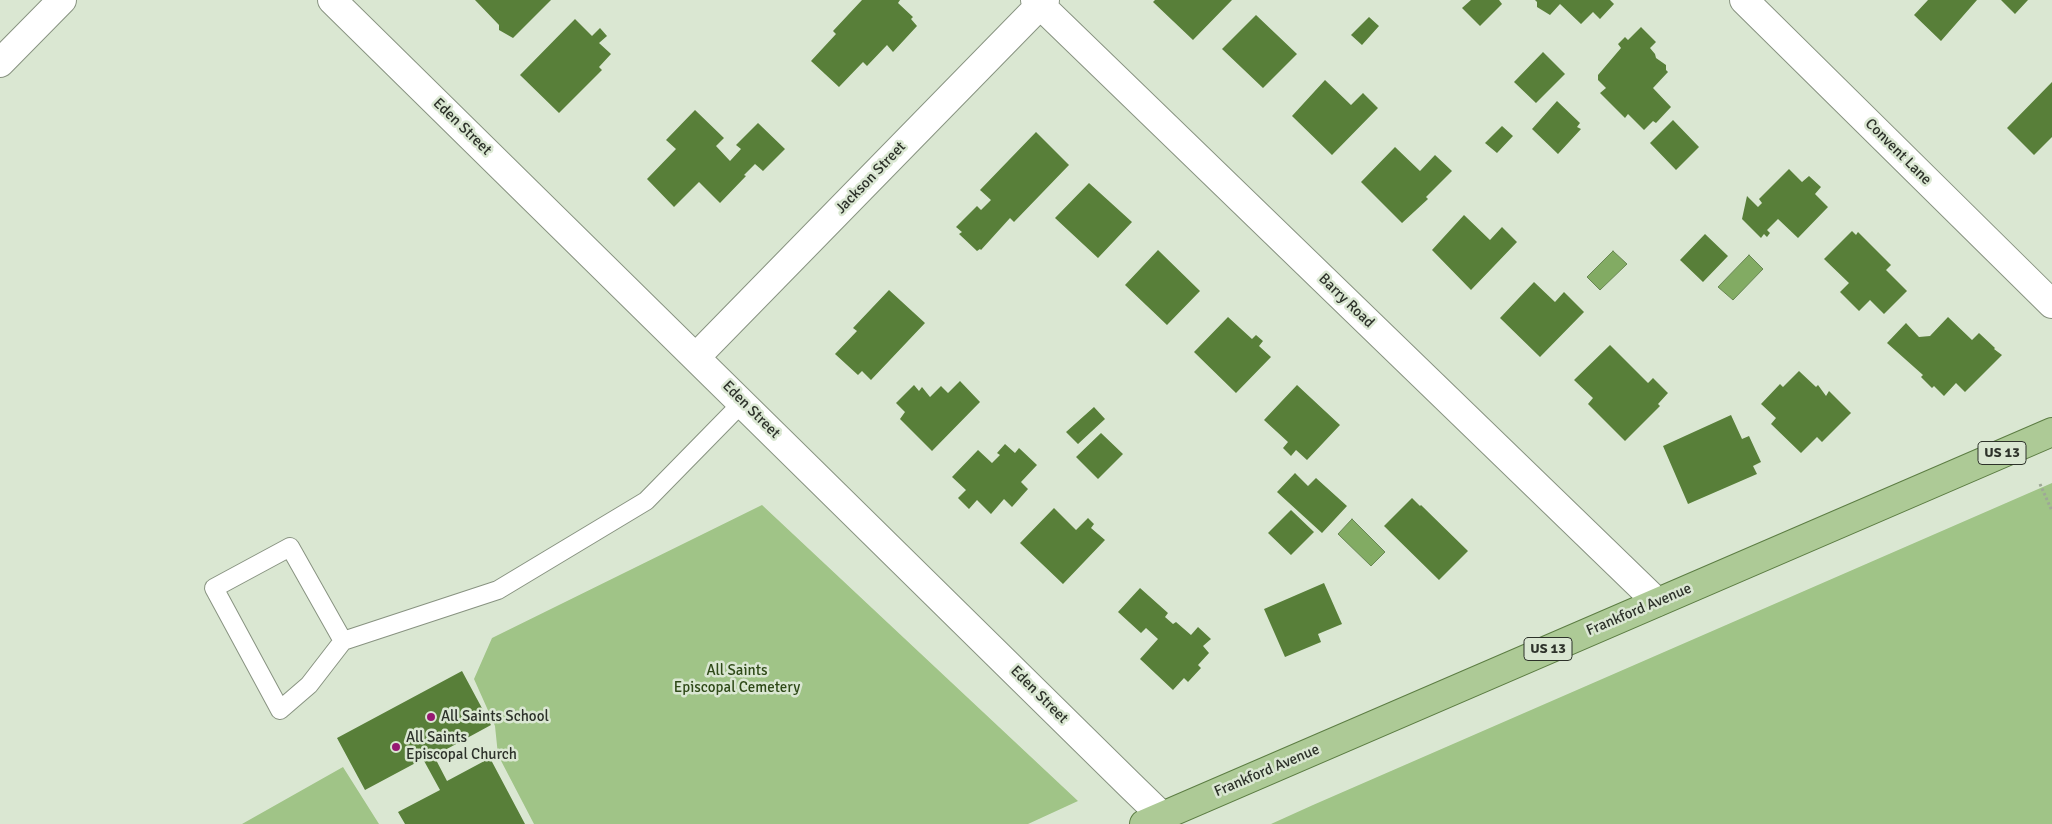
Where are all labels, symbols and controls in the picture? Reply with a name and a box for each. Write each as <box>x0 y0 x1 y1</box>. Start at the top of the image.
street label: Eden Street <box>429 95 495 159</box>
street label: Convent Lane <box>1861 115 1935 189</box>
street label: Jackson Street <box>832 138 910 218</box>
street label: Barry Road <box>1314 270 1378 332</box>
street label: Eden Street <box>718 377 784 443</box>
road number: US 13 <box>1978 442 2026 464</box>
street label: Frankford Avenue <box>1584 580 1694 640</box>
road number: US 13 <box>1524 638 1572 661</box>
park label: All Saints Episcopal Cemetery <box>674 662 800 697</box>
street label: Eden Street <box>1006 662 1072 728</box>
place label: All Saints School <box>441 708 549 726</box>
marker: All Saints School <box>425 711 437 723</box>
place label: All Saints Episcopal Church <box>406 729 517 764</box>
marker: All Saints Episcopal Church <box>390 741 402 753</box>
street label: Frankford Avenue <box>1212 741 1322 801</box>

